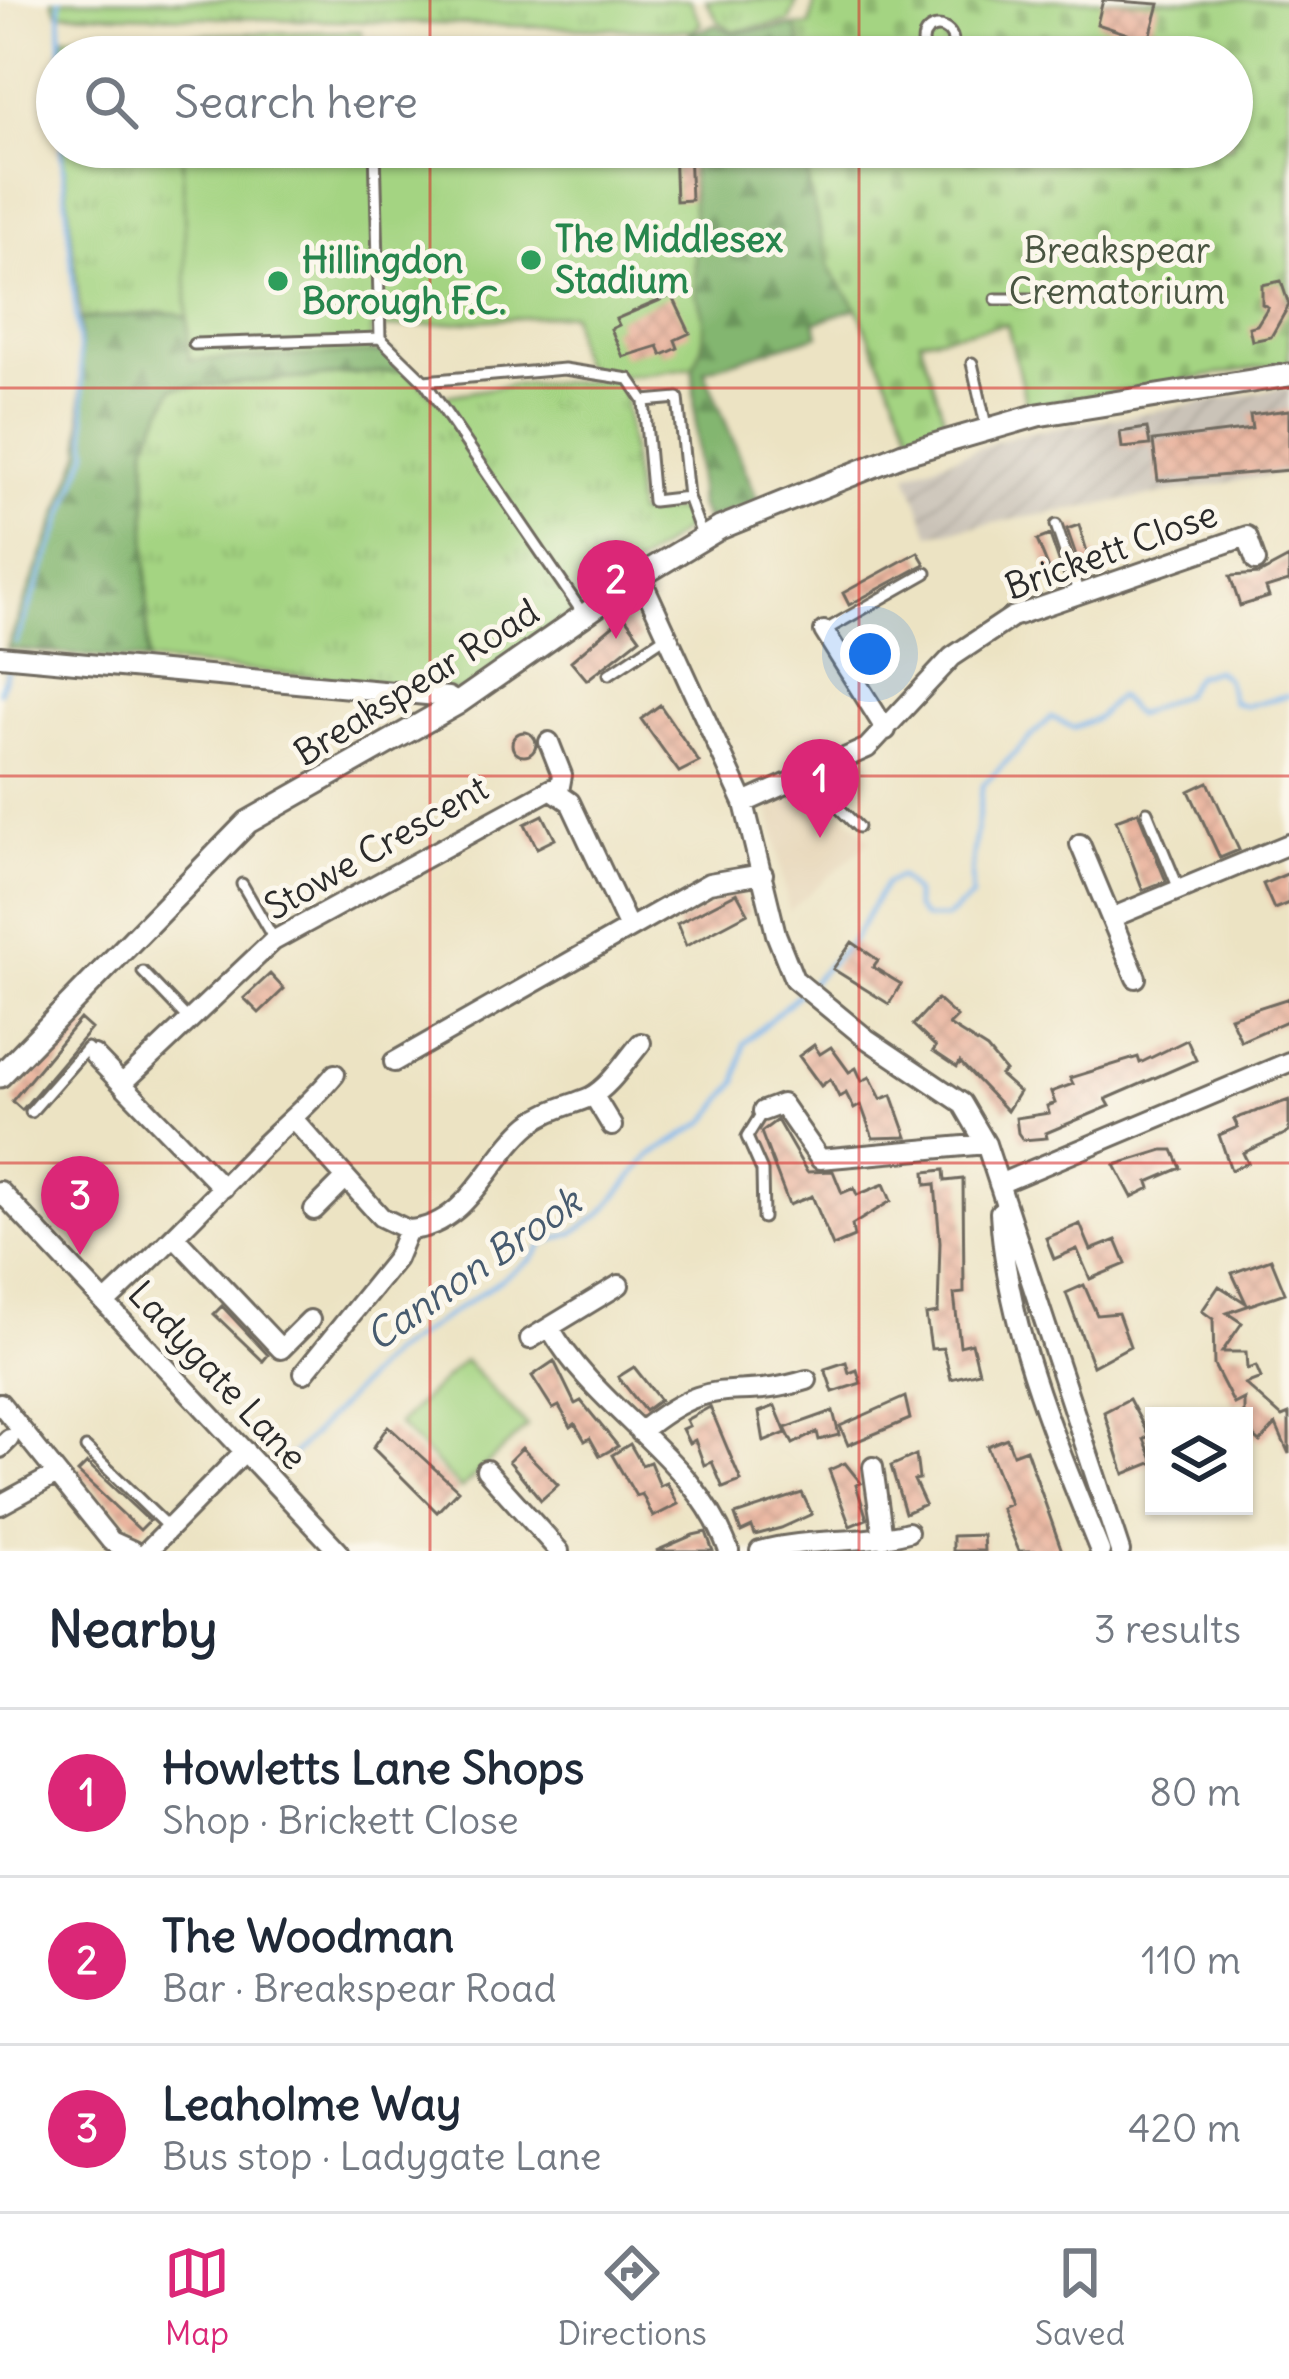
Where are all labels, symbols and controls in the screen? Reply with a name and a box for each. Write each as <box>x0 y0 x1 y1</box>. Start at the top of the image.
search box <box>36 36 1253 168</box>
icon: search <box>78 69 144 135</box>
text: Search here <box>174 74 418 130</box>
place label: The Middlesex Stadium <box>555 217 783 303</box>
park label: Breakspear Crematorium <box>1009 228 1225 314</box>
place label: Hillingdon Borough F.C. <box>302 238 506 324</box>
marker: The Middlesex Stadium <box>518 247 544 273</box>
marker: Hillingdon Borough F.C. <box>265 268 291 294</box>
street label: Brickett Close <box>999 491 1224 610</box>
pin: 2 <box>577 540 655 639</box>
street label: Breakspear Road <box>286 589 547 776</box>
your location <box>840 624 900 684</box>
pin: 1 <box>781 739 859 838</box>
street label: Stowe Crescent <box>256 765 496 930</box>
pin: 3 <box>41 1156 119 1255</box>
water label: Cannon Brook <box>356 1175 593 1362</box>
street label: Ladygate Lane <box>119 1272 317 1479</box>
map controls <box>1145 1407 1253 1515</box>
button: layers <box>1145 1407 1253 1515</box>
text: Nearby <box>48 1597 217 1661</box>
text: 3 results <box>1094 1605 1241 1654</box>
text: Howletts Lane Shops <box>162 1740 584 1796</box>
text: 1 <box>79 1768 95 1817</box>
text: 80 m <box>1149 1768 1241 1817</box>
text: Shop · Brickett Close <box>162 1796 519 1845</box>
text: The Woodman <box>162 1908 454 1964</box>
text: 2 <box>76 1936 98 1985</box>
text: 110 m <box>1141 1936 1241 1985</box>
text: Bar · Breakspear Road <box>162 1964 556 2013</box>
text: Leaholme Way <box>162 2076 461 2132</box>
text: 3 <box>76 2104 98 2153</box>
text: 420 m <box>1128 2104 1241 2153</box>
text: Bus stop · Ladygate Lane <box>162 2132 602 2181</box>
tab: Map <box>164 2240 230 2354</box>
tab: Directions <box>558 2240 707 2354</box>
tab: Saved <box>1035 2240 1125 2354</box>

